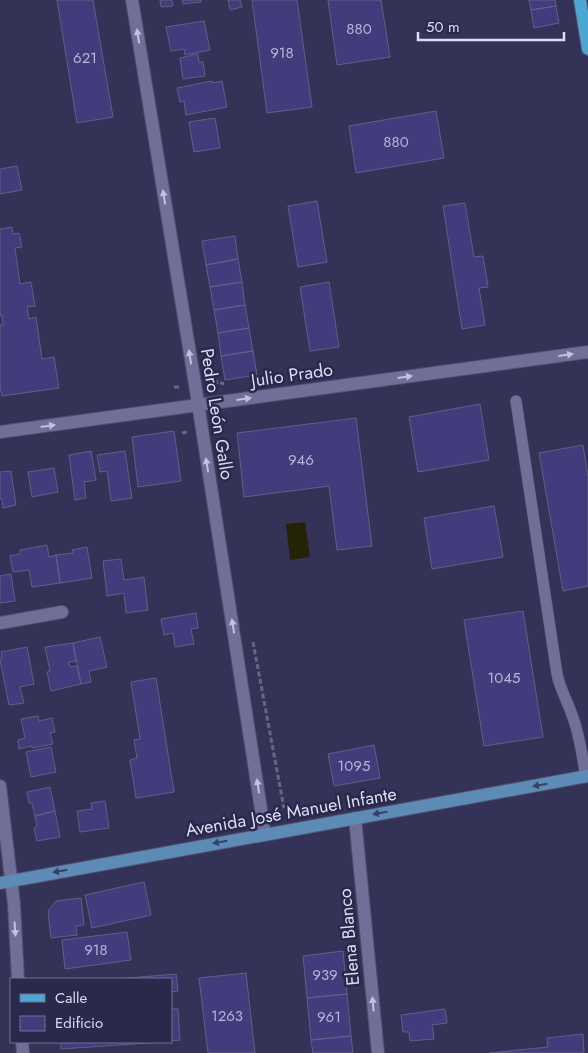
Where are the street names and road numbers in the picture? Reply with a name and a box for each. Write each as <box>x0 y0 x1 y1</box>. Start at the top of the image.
street label: Pedro León Gallo <box>194 346 240 482</box>
street label: Julio Prado <box>247 356 335 394</box>
street label: Avenida José Manuel Infante <box>183 781 399 843</box>
street label: Elena Blanco <box>332 887 366 987</box>

